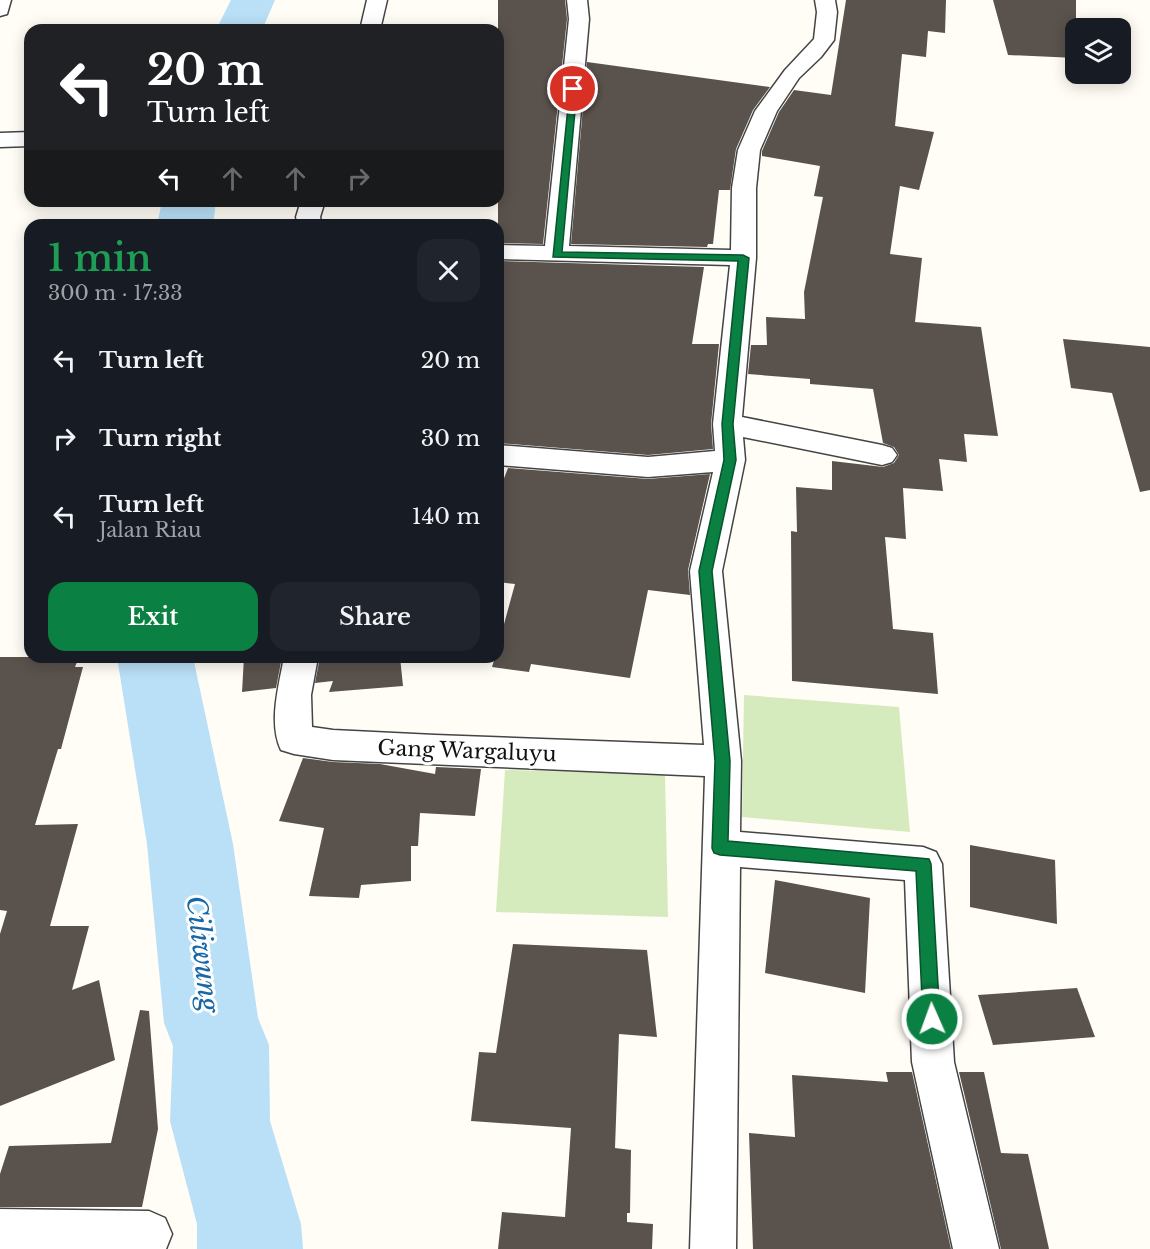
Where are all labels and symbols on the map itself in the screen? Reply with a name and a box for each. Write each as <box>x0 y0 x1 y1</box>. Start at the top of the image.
pin <box>547 63 598 114</box>
street label: Gang Wargaluyu <box>377 735 557 767</box>
water label: Ciliwung <box>179 894 227 1016</box>
position arrow <box>900 987 964 1051</box>

